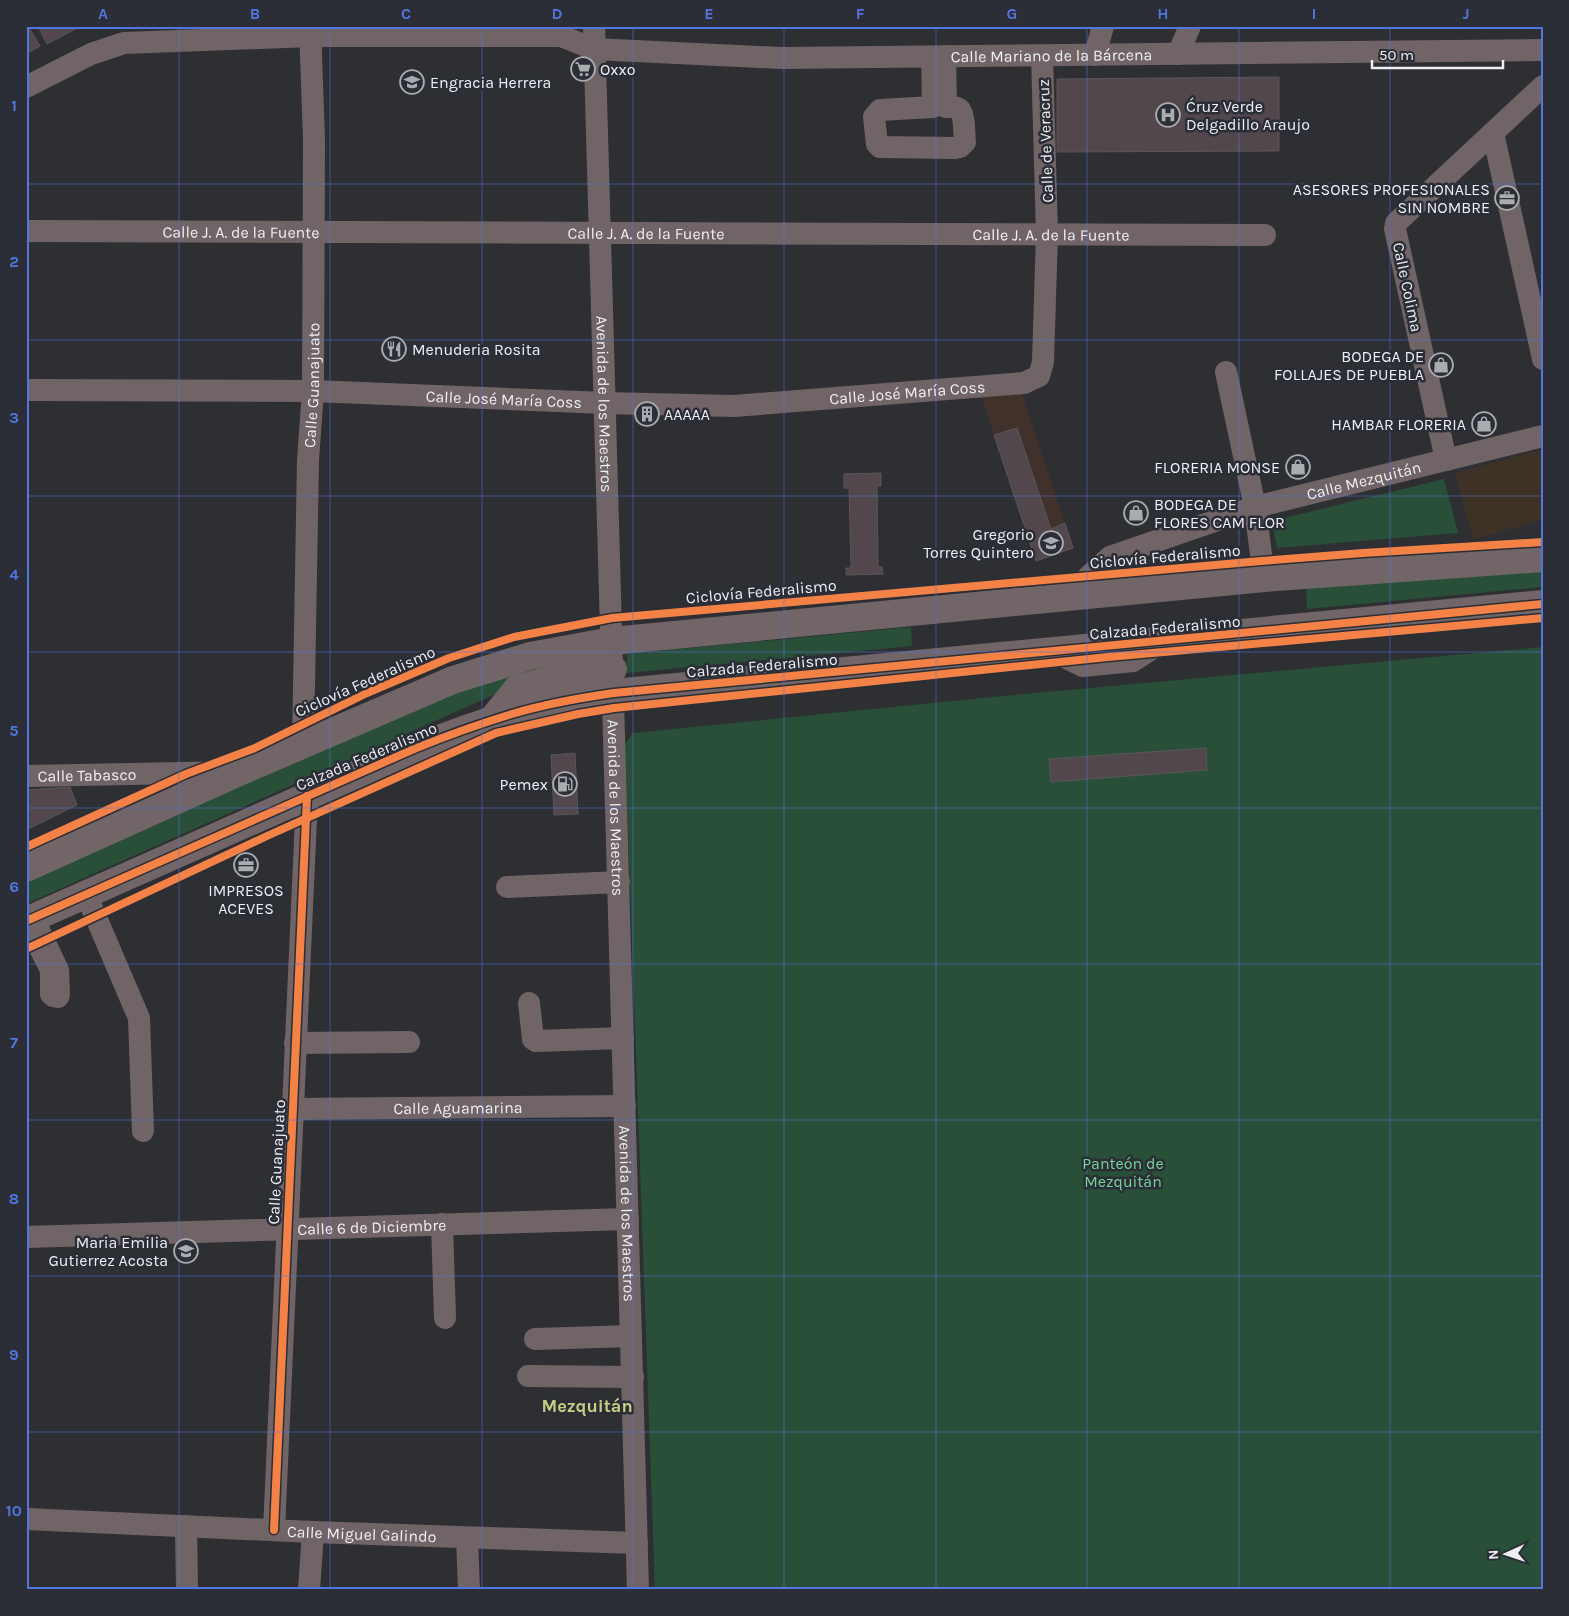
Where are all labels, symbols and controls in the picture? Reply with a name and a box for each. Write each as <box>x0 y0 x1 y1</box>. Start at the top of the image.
text: A <box>98 4 108 23</box>
text: B <box>250 4 260 23</box>
text: C <box>401 4 411 23</box>
text: D <box>552 4 563 23</box>
text: E <box>704 4 714 23</box>
text: F <box>856 4 865 23</box>
text: G <box>1007 4 1017 23</box>
text: H <box>1157 4 1169 23</box>
text: I <box>1312 4 1316 23</box>
text: J <box>1462 4 1470 23</box>
scale bar <box>1372 38 1503 70</box>
street label: Calle Mariano de la Bárcena <box>951 45 1152 66</box>
text: 50 m <box>1379 46 1414 64</box>
supermarket icon: Oxxo <box>570 56 596 82</box>
place label: Oxxo <box>600 60 635 79</box>
school or university icon: Engracia Herrera <box>399 69 425 95</box>
place label: Engracia Herrera <box>430 73 551 92</box>
street label: Calle de Veracruz <box>1034 79 1057 203</box>
text: 1 <box>11 96 17 115</box>
place label: Ćruz Verde Delgadillo Araujo <box>1186 97 1310 134</box>
hospital icon: Ćruz Verde Delgadillo Araujo <box>1155 102 1181 128</box>
place label: ASESORES PROFESIONALES SIN NOMBRE <box>1293 180 1490 217</box>
office icon: ASESORES PROFESIONALES SIN NOMBRE <box>1494 185 1520 211</box>
street label: Calle J. A. de la Fuente <box>162 222 320 242</box>
street label: Calle J. A. de la Fuente <box>567 224 725 243</box>
street label: Calle J. A. de la Fuente <box>972 225 1130 245</box>
street label: Calle Colima <box>1389 241 1426 334</box>
text: 2 <box>9 252 19 271</box>
street label: Avenida de los Maestros <box>592 315 616 492</box>
street label: Calle Guanajuato <box>300 323 323 448</box>
restaurant icon: Menuderia Rosita <box>381 336 407 362</box>
place label: Menuderia Rosita <box>412 340 541 359</box>
place label: BODEGA DE FOLLAJES DE PUEBLA <box>1274 347 1424 384</box>
shop icon: BODEGA DE FOLLAJES DE PUEBLA <box>1428 352 1454 378</box>
street label: Calle José María Coss <box>829 377 986 408</box>
street label: Calle José María Coss <box>425 387 582 412</box>
building icon: AAAAA <box>634 401 660 427</box>
place label: AAAAA <box>664 405 710 424</box>
text: 3 <box>9 408 19 427</box>
shop icon: HAMBAR FLORERIA <box>1471 411 1497 437</box>
place label: HAMBAR FLORERIA <box>1331 415 1466 434</box>
shop icon: FLORERIA MONSE <box>1285 454 1311 480</box>
street label: Calle Mezquitán <box>1305 457 1423 504</box>
place label: FLORERIA MONSE <box>1154 458 1280 477</box>
place label: BODEGA DE FLORES CAM FLOR <box>1154 495 1285 532</box>
shop icon: BODEGA DE FLORES CAM FLOR <box>1123 500 1149 526</box>
place label: Gregorio Torres Quintero <box>923 525 1034 562</box>
school or university icon: Gregorio Torres Quintero <box>1038 530 1064 556</box>
street label: Ciclovía Federalismo <box>1089 540 1241 573</box>
text: 4 <box>9 565 19 584</box>
street label: Ciclovía Federalismo <box>685 575 837 608</box>
street label: Calzada Federalismo <box>1089 611 1241 644</box>
street label: Ciclovía Federalismo <box>292 642 438 721</box>
street label: Calzada Federalismo <box>686 649 838 682</box>
street label: Calzada Federalismo <box>293 718 440 795</box>
street label: Avenida de los Maestros <box>604 719 627 896</box>
text: 5 <box>9 721 19 740</box>
street label: Calle Tabasco <box>37 765 137 786</box>
fuel station icon: Pemex <box>552 771 578 797</box>
place label: Pemex <box>500 775 548 794</box>
office icon: IMPRESOS ACEVES <box>233 852 259 878</box>
text: 6 <box>9 877 19 896</box>
place label: IMPRESOS ACEVES <box>208 881 284 918</box>
text: 7 <box>10 1033 18 1052</box>
street label: Calle Aguamarina <box>393 1098 523 1118</box>
street label: Calle Guanajuato <box>264 1099 289 1225</box>
street label: Avenida de los Maestros <box>615 1125 639 1302</box>
park label: Panteón de Mezquitán <box>1082 1154 1164 1191</box>
text: 8 <box>9 1189 19 1208</box>
street label: Calle 6 de Diciembre <box>297 1215 447 1239</box>
place label: Maria Emilia Gutierrez Acosta <box>48 1233 168 1270</box>
school or university icon: Maria Emilia Gutierrez Acosta <box>173 1238 199 1264</box>
text: 9 <box>9 1345 19 1364</box>
district label: Mezquitán <box>541 1395 633 1417</box>
text: 10 <box>6 1501 22 1520</box>
street label: Calle Miguel Galindo <box>287 1522 437 1546</box>
north arrow <box>1482 1528 1532 1578</box>
text: N <box>1485 1549 1502 1560</box>

